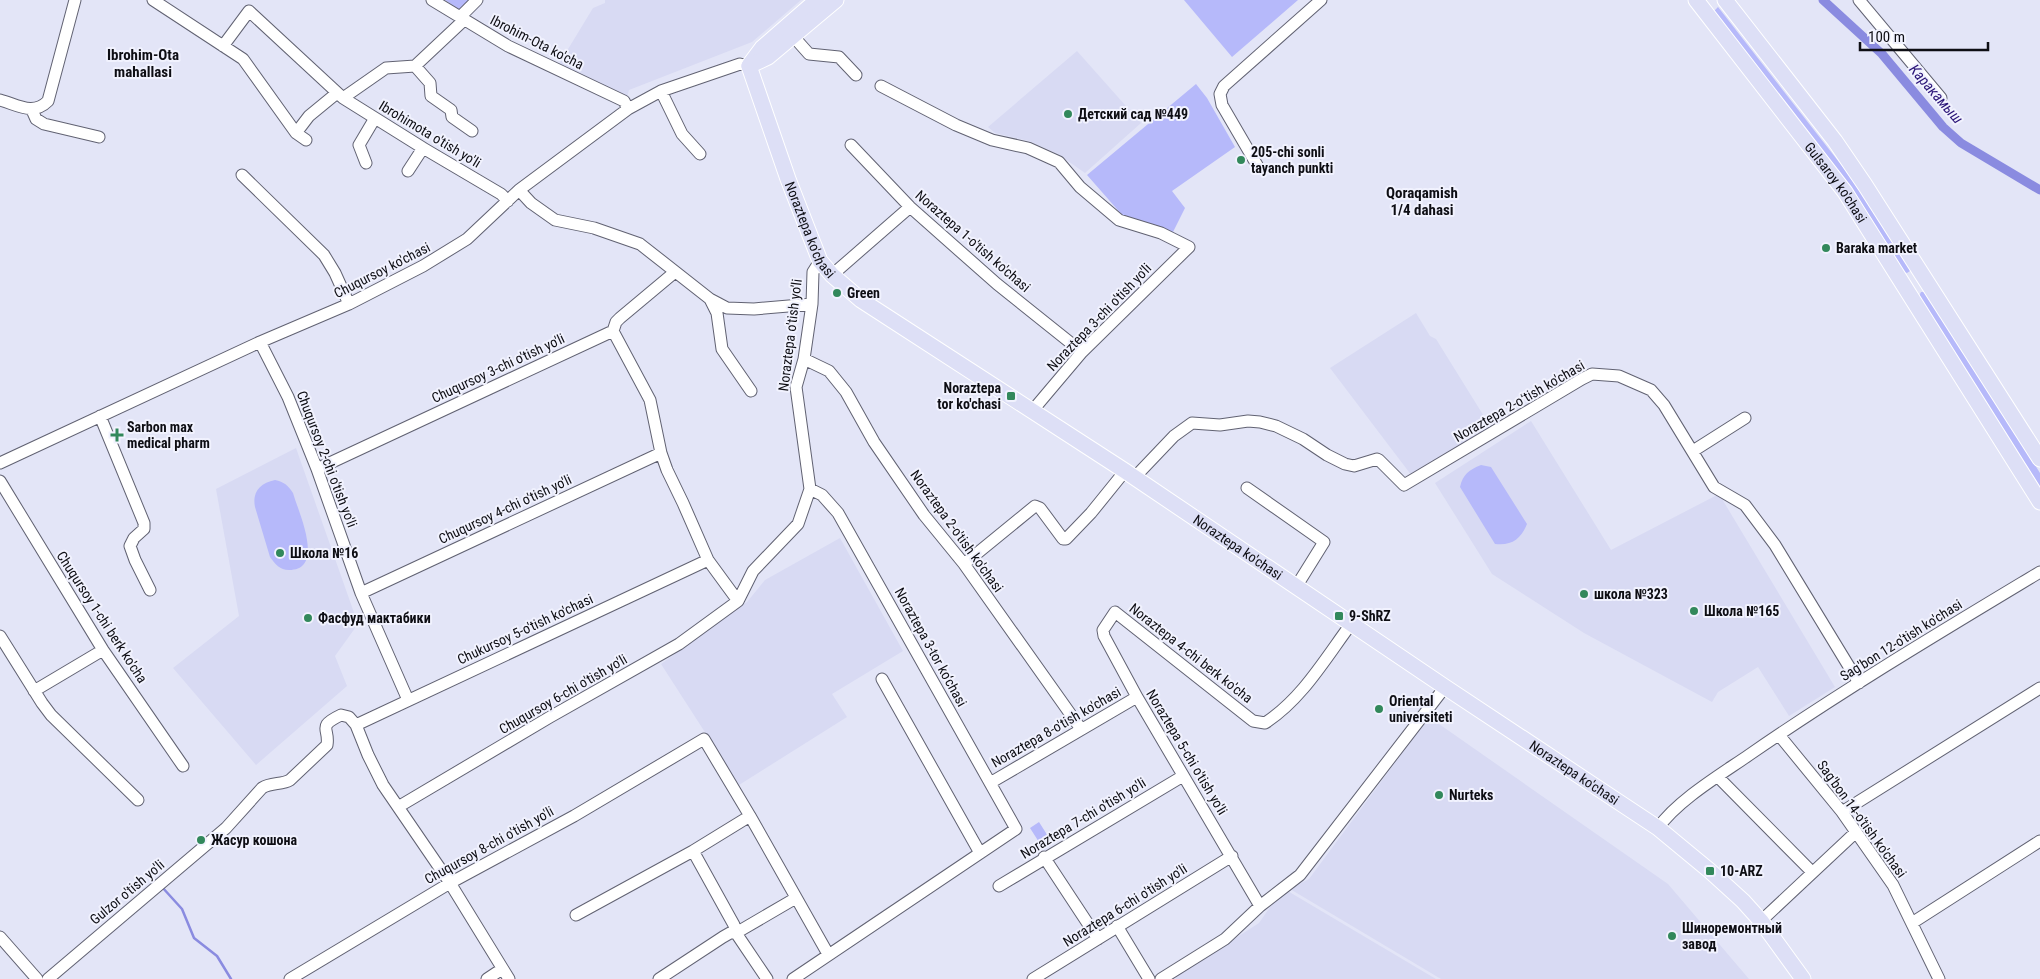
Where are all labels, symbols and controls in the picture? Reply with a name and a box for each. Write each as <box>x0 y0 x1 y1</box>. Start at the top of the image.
street label: Ibrohim-Ota ko'cha <box>488 12 586 72</box>
scale bar <box>1860 20 1988 52</box>
text: 100 m <box>1868 28 1905 46</box>
district label: Ibrohim-Ota mahallasi <box>107 46 179 81</box>
water label: Каракамыш <box>1905 61 1967 127</box>
street label: Ibrohimota o'tish yo'li <box>376 97 484 171</box>
place label: Детский сад №449 <box>1078 106 1188 122</box>
marker: Детский сад №449 <box>1062 108 1074 120</box>
street label: Gulsaroy ko'chasi <box>1801 139 1870 226</box>
place label: 205-chi sonli tayanch punkti <box>1251 144 1333 176</box>
marker: 205-chi sonli tayanch punkti <box>1235 154 1247 166</box>
street label: Noraztepa ko'chasi <box>782 179 839 281</box>
district label: Qoraqamish 1/4 dahasi <box>1386 184 1458 219</box>
street label: Noraztepa 1-o'tish ko'chasi <box>912 187 1034 295</box>
street label: Chuqursoy ko'chasi <box>331 239 433 301</box>
place label: Baraka market <box>1836 240 1917 256</box>
marker: Baraka market <box>1820 242 1832 254</box>
street label: Noraztepa 3-chi o'tish yo'li <box>1044 260 1154 374</box>
street label: Noraztepa o'tish yo'li <box>775 278 805 392</box>
place label: Green <box>847 285 880 301</box>
marker: Green <box>831 287 843 299</box>
street label: Chuqursoy 3-chi o'tish yo'li <box>429 330 567 406</box>
street label: Noraztepa 2-oʻtish ko'chasi <box>1451 357 1587 445</box>
place label: Noraztepa tor ko'chasi <box>937 380 1001 412</box>
street label: Chuqursoy 2-chi o'tish yo'li <box>294 389 360 529</box>
marker: Noraztepa tor ko'chasi <box>1005 390 1017 402</box>
place label: Sarbon max medical pharm <box>127 419 210 451</box>
marker: Sarbon max medical pharm <box>111 429 123 441</box>
street label: Noraztepa 2-o'tish ko'chasi <box>907 467 1007 595</box>
street label: Chuqursoy 4-chi o'tish yo'li <box>436 471 574 547</box>
street label: Noraztepa ko'chasi <box>1190 511 1286 583</box>
place label: Школа №16 <box>290 545 358 561</box>
marker: Школа №16 <box>274 547 286 559</box>
street label: Chuqursoy 1-chi berk ko'cha <box>53 548 151 686</box>
street label: Noraztepa 3-tor ko‘chasi <box>892 585 970 709</box>
place label: школа №323 <box>1594 586 1668 602</box>
marker: школа №323 <box>1578 588 1590 600</box>
street label: Chukursoy 5-o'tish ko'chasi <box>455 591 595 667</box>
street label: Sag'bon 12-o'tish ko'chasi <box>1837 596 1965 684</box>
street label: Noraztepa 4-chi berk ko'cha <box>1126 600 1256 706</box>
place label: Школа №165 <box>1704 603 1779 619</box>
marker: Школа №165 <box>1688 605 1700 617</box>
place label: 9-ShRZ <box>1349 608 1391 624</box>
place label: Фасфуд мактабики <box>318 610 431 626</box>
marker: 9-ShRZ <box>1333 610 1345 622</box>
marker: Фасфуд мактабики <box>302 612 314 624</box>
street label: Chuqursoy 6-chi o'tish yo'li <box>496 651 630 737</box>
street label: Noraztepa 8-o'tish ko'chasi <box>988 683 1124 771</box>
street label: Noraztepa 5-chi o'tish yo'li <box>1143 687 1231 817</box>
place label: Oriental universiteti <box>1389 693 1453 725</box>
marker: Oriental universiteti <box>1373 703 1385 715</box>
street label: Noraztepa ko'chasi <box>1526 737 1622 808</box>
street label: Sag'bon 14-o'tish ko'chasi <box>1814 757 1910 881</box>
street label: Noraztepa 7-chi o'tish yo'li <box>1018 774 1148 862</box>
place label: Nurteks <box>1449 787 1493 803</box>
marker: Nurteks <box>1433 789 1445 801</box>
street label: Chuqursoy 8-chi o'tish yo'li <box>422 803 556 887</box>
place label: Жасур кошона <box>211 832 297 848</box>
marker: Жасур кошона <box>195 834 207 846</box>
street label: Gulzor o'tish yo'li <box>87 856 167 928</box>
street label: Noraztepa 6-chi o'tish yo'li <box>1060 860 1190 950</box>
place label: 10-ARZ <box>1720 863 1763 879</box>
marker: 10-ARZ <box>1704 865 1716 877</box>
place label: Шиноремонтный завод <box>1682 920 1782 952</box>
marker: Шиноремонтный завод <box>1666 930 1678 942</box>

